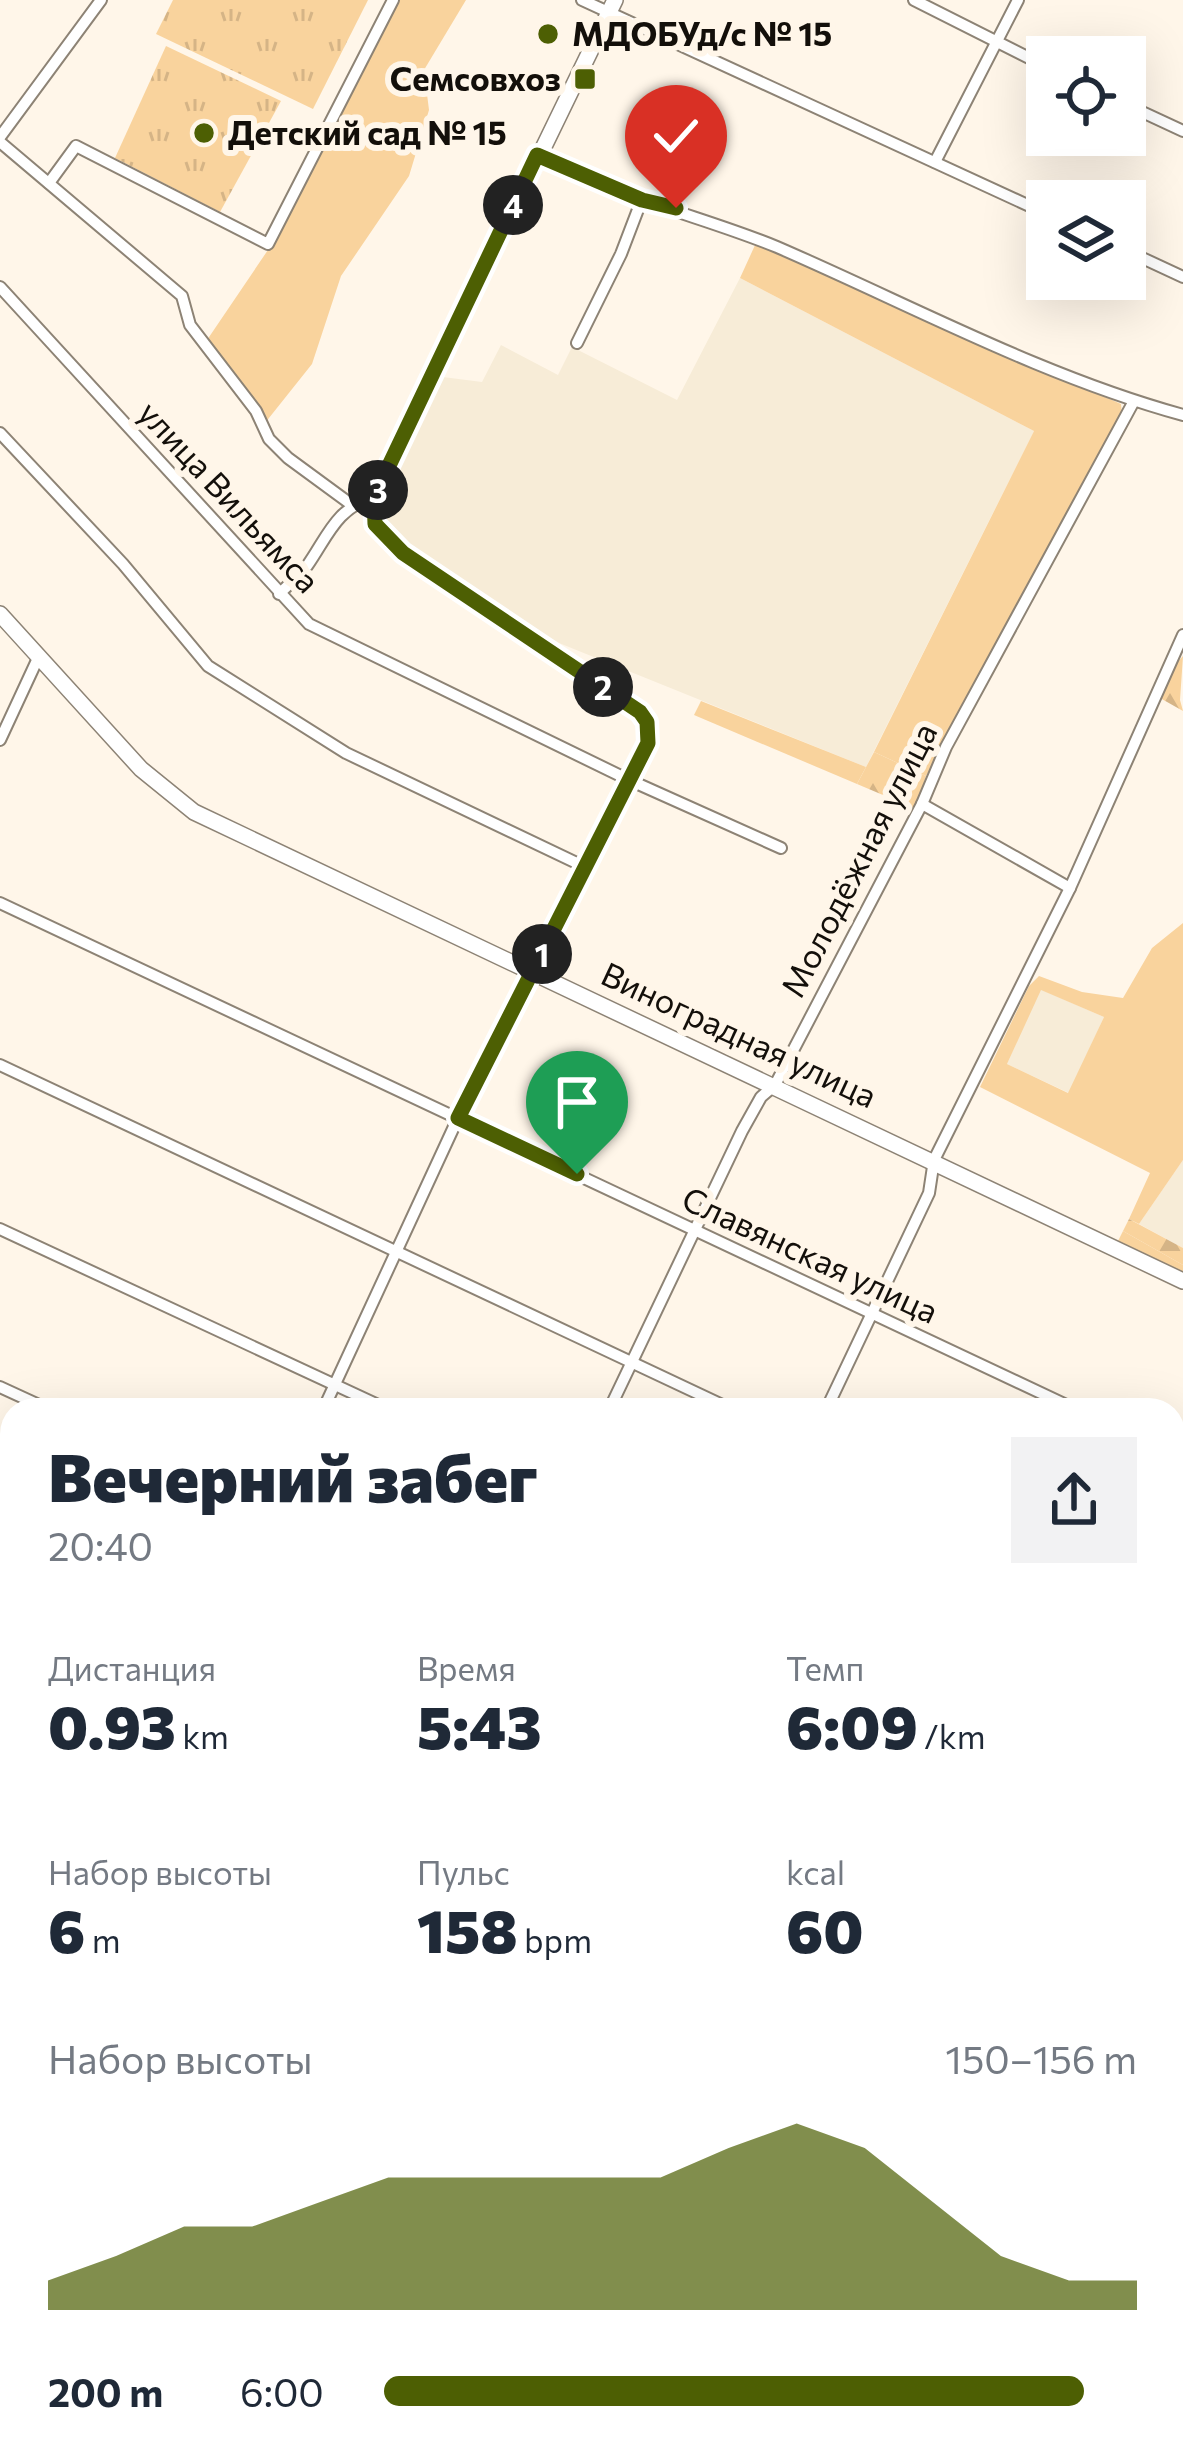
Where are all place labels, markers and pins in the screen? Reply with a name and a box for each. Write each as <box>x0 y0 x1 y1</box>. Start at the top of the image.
place label: МДОБУд/с № 15 <box>572 12 832 53</box>
marker: МДОБУд/с № 15 <box>535 21 561 47</box>
place label: Семсовхоз <box>390 57 561 98</box>
marker: Семсовхоз <box>572 66 598 92</box>
pin <box>625 85 727 208</box>
place label: Детский сад № 15 <box>228 111 507 152</box>
marker: Детский сад № 15 <box>191 120 217 146</box>
pin: 4 <box>483 175 543 235</box>
pin: 3 <box>348 460 408 520</box>
pin: 2 <box>573 657 633 717</box>
pin: 1 <box>512 924 572 984</box>
pin <box>526 1051 628 1174</box>

